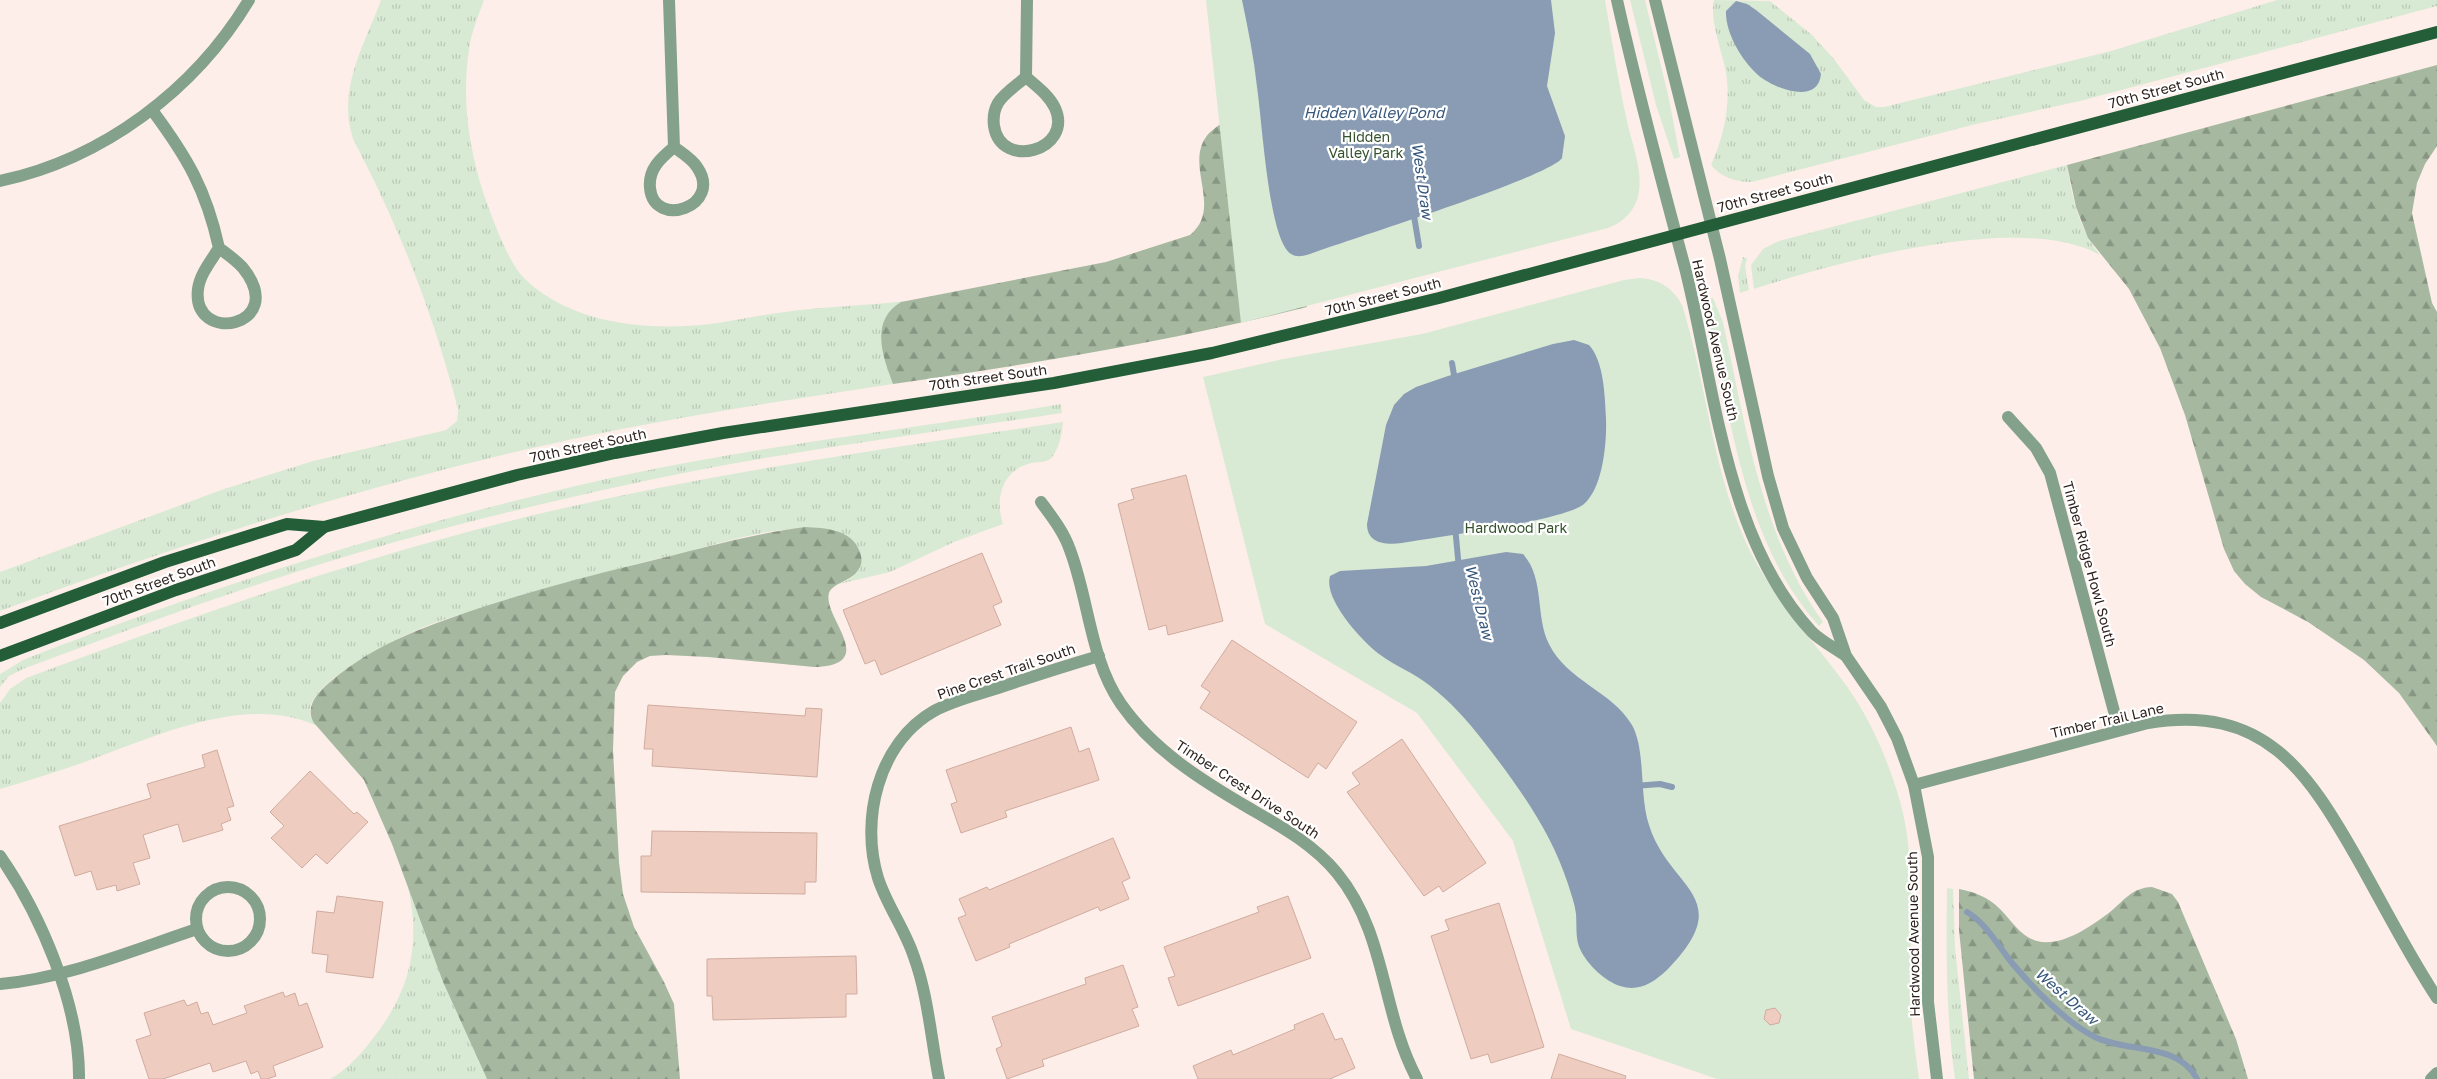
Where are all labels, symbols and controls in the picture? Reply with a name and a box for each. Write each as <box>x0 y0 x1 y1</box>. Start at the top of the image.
street label: 70th Street South <box>2106 64 2226 112</box>
water label: Hidden Valley Pond <box>1304 103 1446 122</box>
park label: Hidden Valley Park <box>1329 128 1403 161</box>
water label: West Draw <box>1409 142 1438 222</box>
street label: 70th Street South <box>1715 168 1835 216</box>
street label: Hardwood Avenue South <box>1689 257 1743 423</box>
street label: 70th Street South <box>1323 273 1443 319</box>
street label: 70th Street South <box>928 360 1048 394</box>
street label: 70th Street South <box>528 424 648 466</box>
street label: Timber Ridge Howl South <box>2060 479 2120 649</box>
park label: Hardwood Park <box>1465 519 1568 536</box>
street label: 70th Street South <box>100 553 218 609</box>
water label: West Draw <box>1462 563 1498 643</box>
street label: Pine Crest Trail South <box>935 639 1077 703</box>
street label: Timber Trail Lane <box>2049 699 2165 741</box>
street label: Timber Crest Drive South <box>1173 736 1323 842</box>
street label: Hardwood Avenue South <box>1903 851 1923 1017</box>
water label: West Draw <box>2032 964 2103 1029</box>

